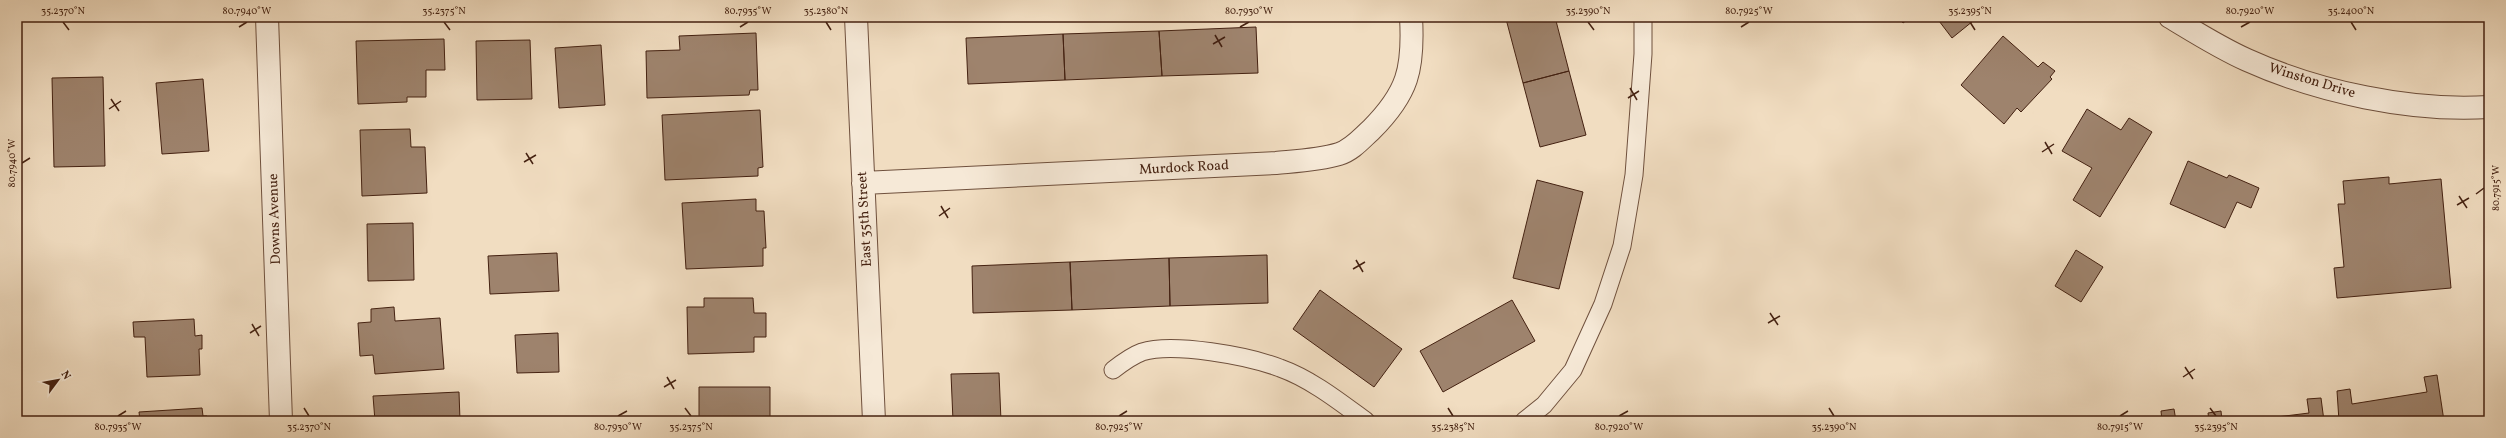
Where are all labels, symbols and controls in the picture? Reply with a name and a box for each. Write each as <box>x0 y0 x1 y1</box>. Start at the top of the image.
text: 35.2370°N <box>41 4 86 18</box>
text: 80.7940°W <box>223 4 271 18</box>
text: 35.2375°N <box>422 4 466 18</box>
text: 80.7935°W <box>724 4 772 18</box>
text: 35.2380°N <box>804 4 849 18</box>
text: 80.7930°W <box>1225 4 1273 18</box>
text: 35.2390°N <box>1566 4 1611 18</box>
text: 80.7925°W <box>1725 4 1773 18</box>
text: 35.2395°N <box>1948 4 1992 18</box>
text: 80.7920°W <box>2226 4 2274 18</box>
text: 35.2400°N <box>2328 4 2375 18</box>
street label: Winston Drive <box>2266 59 2358 103</box>
text: 80.7940°W <box>5 139 19 187</box>
street label: Murdock Road <box>1139 156 1229 180</box>
text: 80.7915°W <box>2489 165 2503 211</box>
street label: East 35th Street <box>853 171 877 267</box>
street label: Downs Avenue <box>264 173 286 265</box>
north arrow <box>38 360 78 400</box>
text: N <box>57 368 74 383</box>
text: 80.7935°W <box>94 420 142 434</box>
text: 35.2370°N <box>287 420 332 434</box>
text: 80.7930°W <box>594 420 642 434</box>
text: 35.2375°N <box>669 420 713 434</box>
text: 80.7925°W <box>1095 420 1143 434</box>
text: 35.2385°N <box>1431 420 1475 434</box>
text: 80.7920°W <box>1595 420 1643 434</box>
text: 35.2390°N <box>1812 420 1857 434</box>
text: 80.7915°W <box>2097 420 2143 434</box>
text: 35.2395°N <box>2194 420 2238 434</box>

